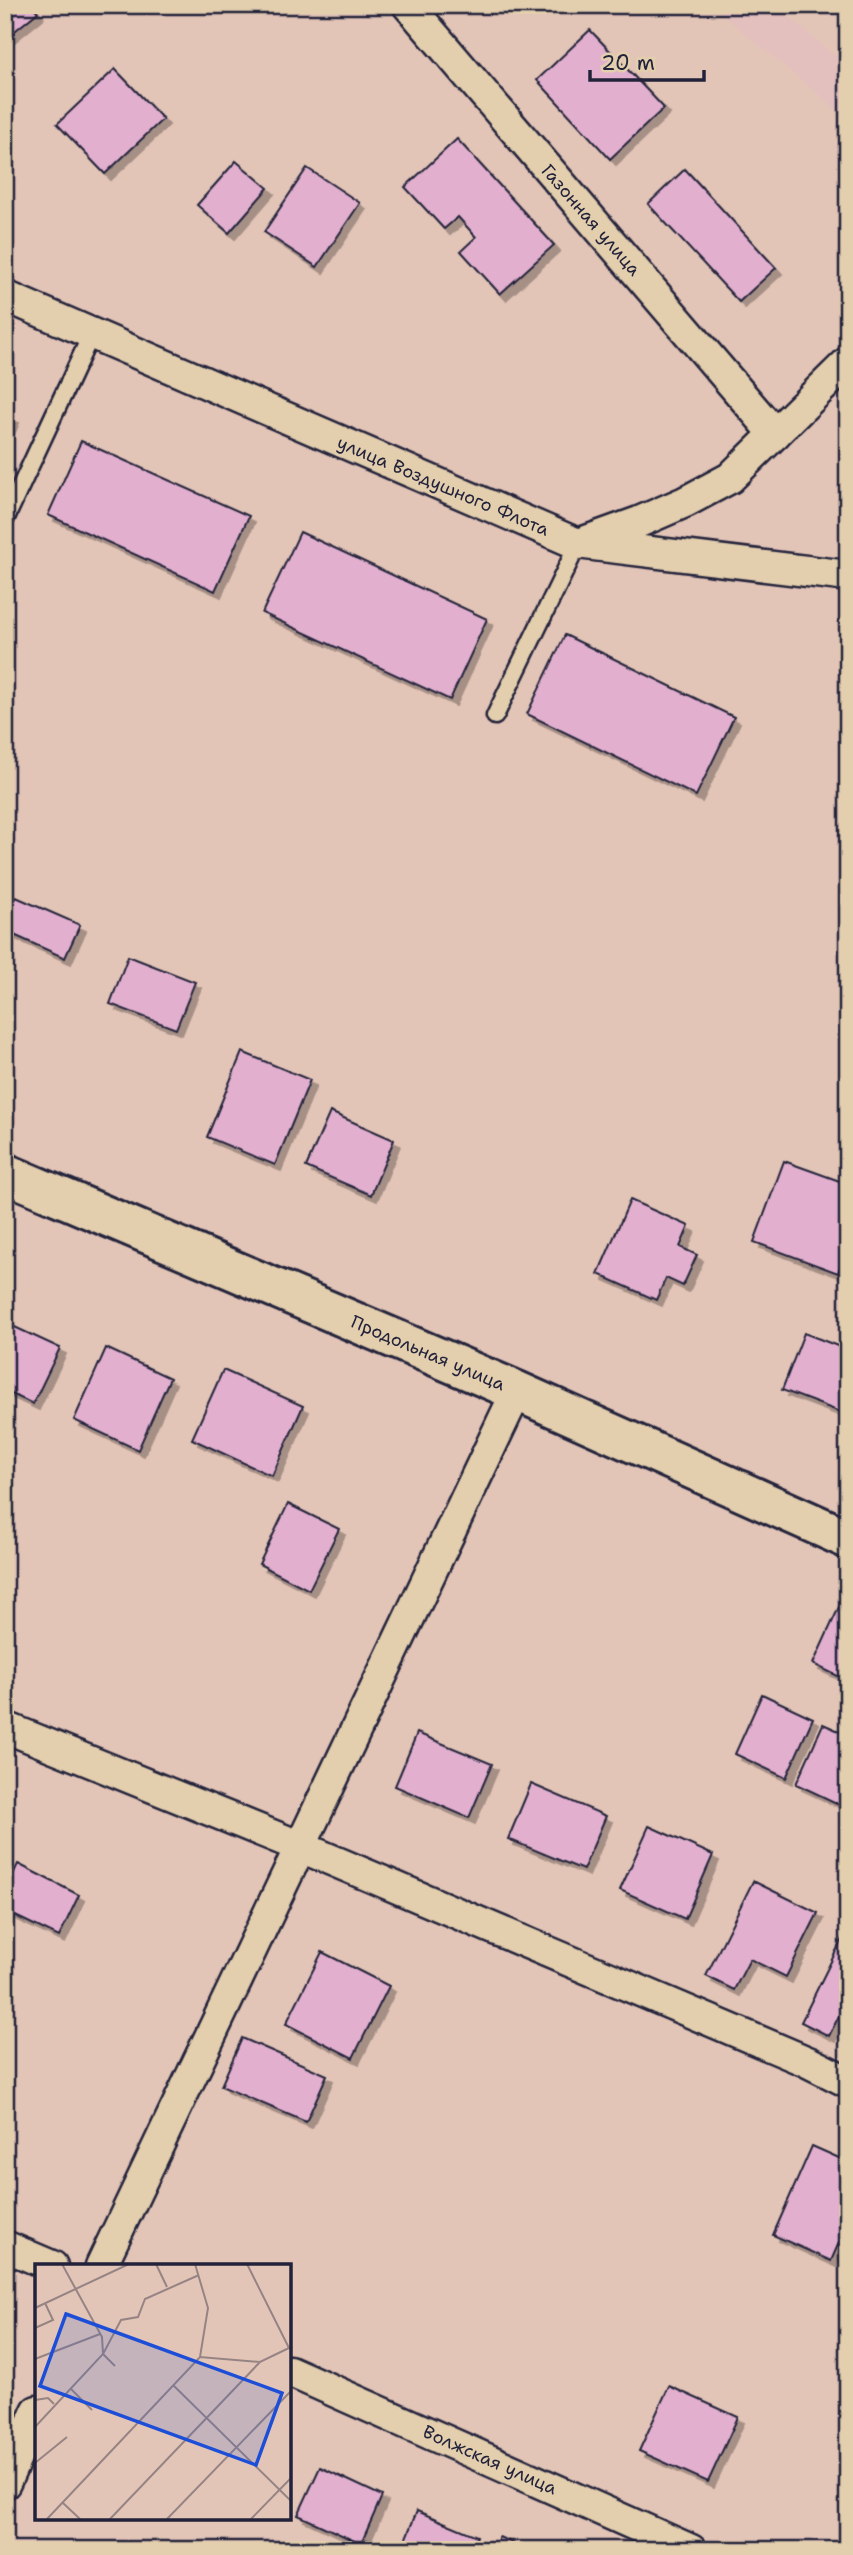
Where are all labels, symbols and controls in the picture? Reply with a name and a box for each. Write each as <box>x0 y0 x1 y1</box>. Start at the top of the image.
scale bar <box>590 38 704 82</box>
text: 20 m <box>601 49 655 77</box>
street label: Газонная улица <box>536 159 646 281</box>
street label: улица Воздушного Флота <box>333 430 553 542</box>
street label: Продольная улица <box>347 1310 509 1396</box>
inset map <box>35 2264 290 2520</box>
street label: Волжская улица <box>419 2420 561 2500</box>

